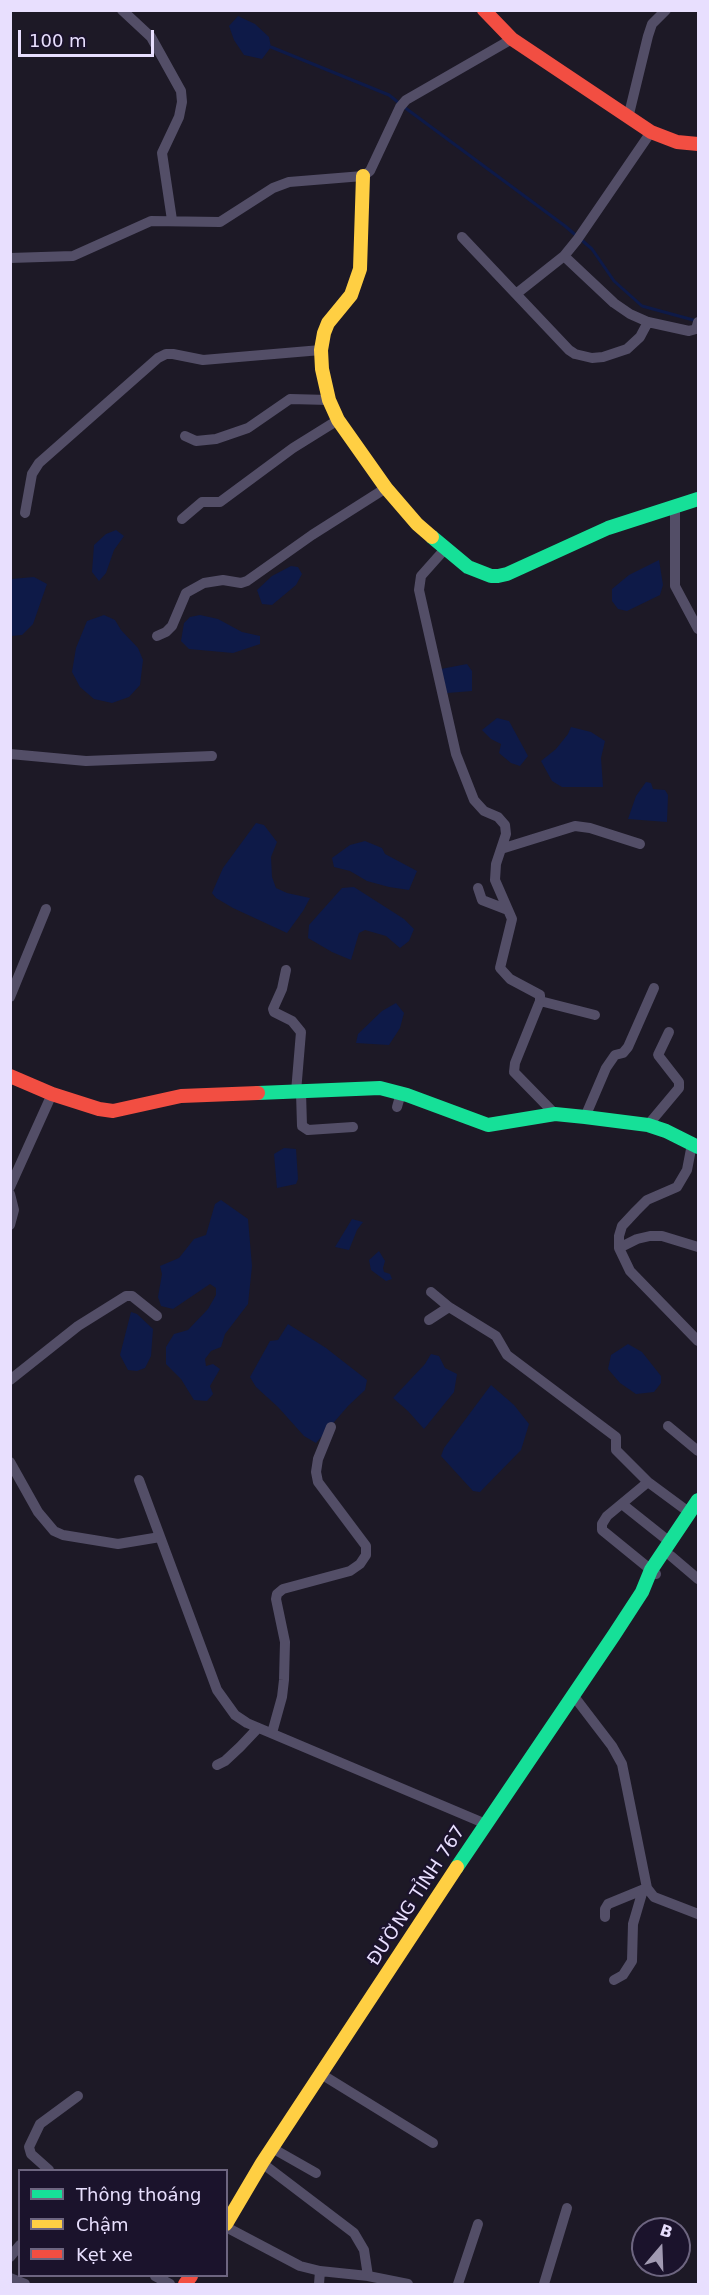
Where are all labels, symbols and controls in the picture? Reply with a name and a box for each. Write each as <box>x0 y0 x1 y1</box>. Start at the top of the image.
scale bar <box>21 18 158 56</box>
text: 100 m <box>29 30 87 51</box>
street label: ĐƯỜNG TỈNH 767 <box>364 1822 470 1970</box>
legend <box>18 2169 228 2277</box>
text: Thông thoáng <box>76 2184 201 2205</box>
text: Chậm <box>76 2214 129 2235</box>
north arrow <box>631 2217 691 2277</box>
text: B <box>658 2220 675 2242</box>
text: Kẹt xe <box>76 2244 133 2265</box>

